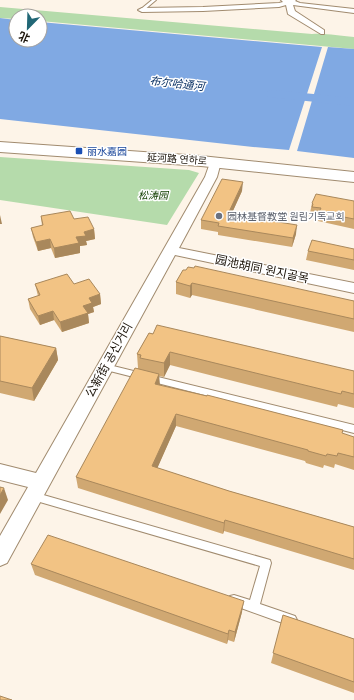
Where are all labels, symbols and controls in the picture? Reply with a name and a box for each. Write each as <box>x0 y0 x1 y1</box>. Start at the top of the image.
north arrow <box>8 8 48 48</box>
text: 北 <box>17 29 32 45</box>
water label: 布尔哈通河 <box>149 75 207 94</box>
marker: 丽水嘉园 <box>74 146 84 156</box>
place label: 丽水嘉园 <box>87 146 127 157</box>
street label: 延河路 연하로 <box>147 151 207 167</box>
park label: 松涛园 <box>138 190 170 201</box>
marker: 园林基督教堂 원림기독교회 <box>214 211 224 221</box>
place label: 园林基督教堂 원림기독교회 <box>227 211 345 222</box>
street label: 园池胡同 원지골목 <box>214 252 310 286</box>
street label: 公新街 공신거리 <box>83 320 135 400</box>

